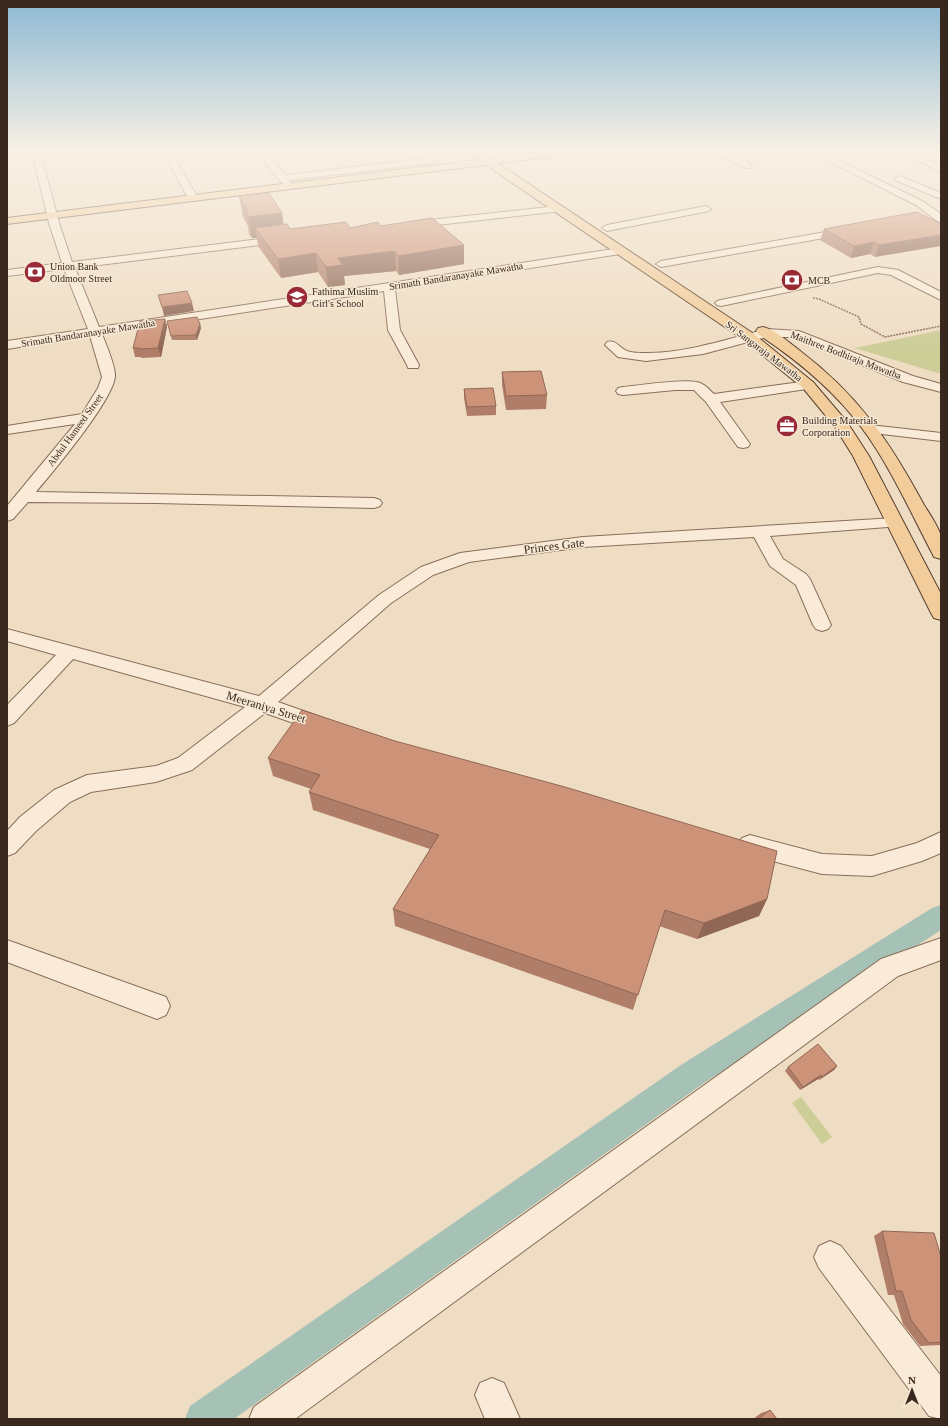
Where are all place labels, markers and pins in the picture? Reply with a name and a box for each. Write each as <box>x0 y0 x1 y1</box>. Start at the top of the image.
bank icon: Union Bank Oldmoor Street <box>22 259 48 285</box>
place label: Union Bank Oldmoor Street <box>50 261 112 284</box>
bank icon: MCB <box>779 267 805 293</box>
place label: MCB <box>808 275 831 286</box>
school or university icon: Fathima Muslim Girl's School <box>284 284 310 310</box>
place label: Fathima Muslim Girl's School <box>312 286 379 309</box>
office icon: Building Materials Corporation <box>774 413 800 439</box>
place label: Building Materials Corporation <box>802 415 877 438</box>

